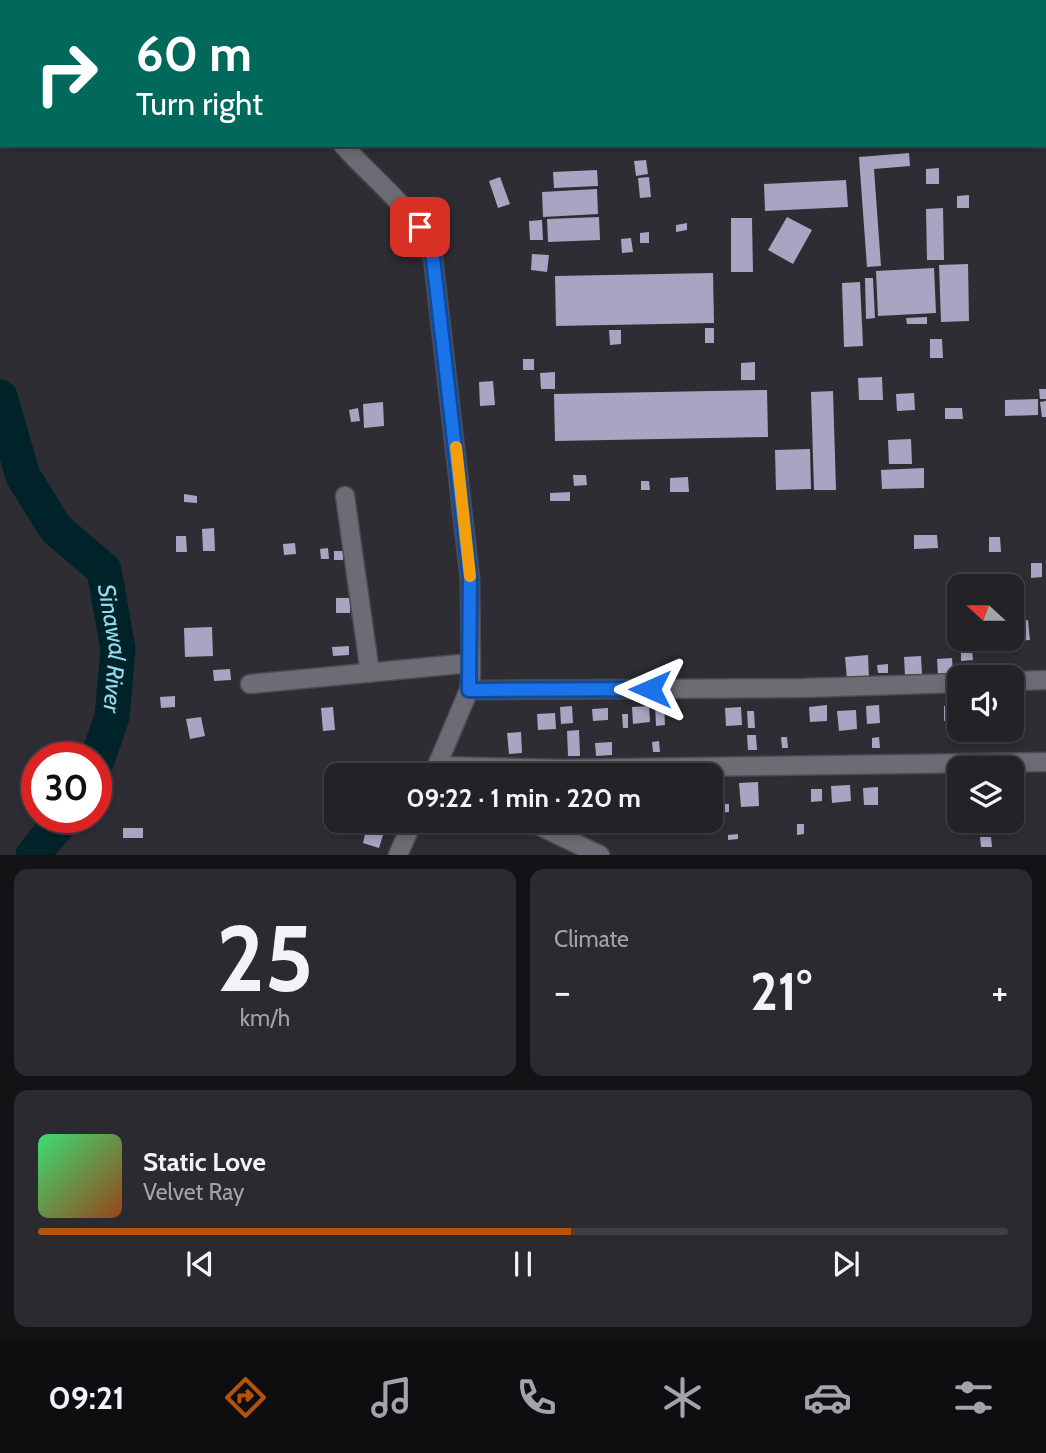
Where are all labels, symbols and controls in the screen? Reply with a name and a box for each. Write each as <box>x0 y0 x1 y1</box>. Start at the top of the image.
text: 60 m <box>136 24 252 83</box>
icon: right <box>21 28 112 119</box>
text: Turn right <box>136 84 263 123</box>
pin <box>390 197 450 257</box>
icon: arrive <box>401 208 439 246</box>
north arrow <box>947 574 1024 651</box>
map controls <box>947 574 1024 833</box>
water label: Sinawal River <box>92 582 133 715</box>
position arrow <box>613 652 687 726</box>
button: sound <box>947 665 1024 742</box>
speed limit sign: 30 <box>21 742 112 833</box>
button: layers <box>947 756 1024 833</box>
text: 09:22 · 1 min · 220 m <box>406 782 641 814</box>
text: 25 <box>216 903 314 1014</box>
text: Climate <box>554 925 629 953</box>
text: 21° <box>750 960 812 1023</box>
text: − <box>554 968 571 1015</box>
text: + <box>991 968 1008 1015</box>
text: km/h <box>240 1004 290 1032</box>
text: Static Love <box>143 1146 266 1178</box>
text: Velvet Ray <box>143 1178 244 1206</box>
icon: previous <box>181 1245 219 1283</box>
icon: pause <box>504 1245 542 1283</box>
icon: next <box>827 1245 865 1283</box>
icon: directions <box>221 1373 270 1422</box>
icon: music <box>367 1373 416 1422</box>
icon: phone <box>512 1373 561 1422</box>
icon: climate <box>658 1373 707 1422</box>
icon: car <box>803 1373 852 1422</box>
icon: filters <box>949 1373 998 1422</box>
text: 09:21 <box>48 1378 125 1417</box>

